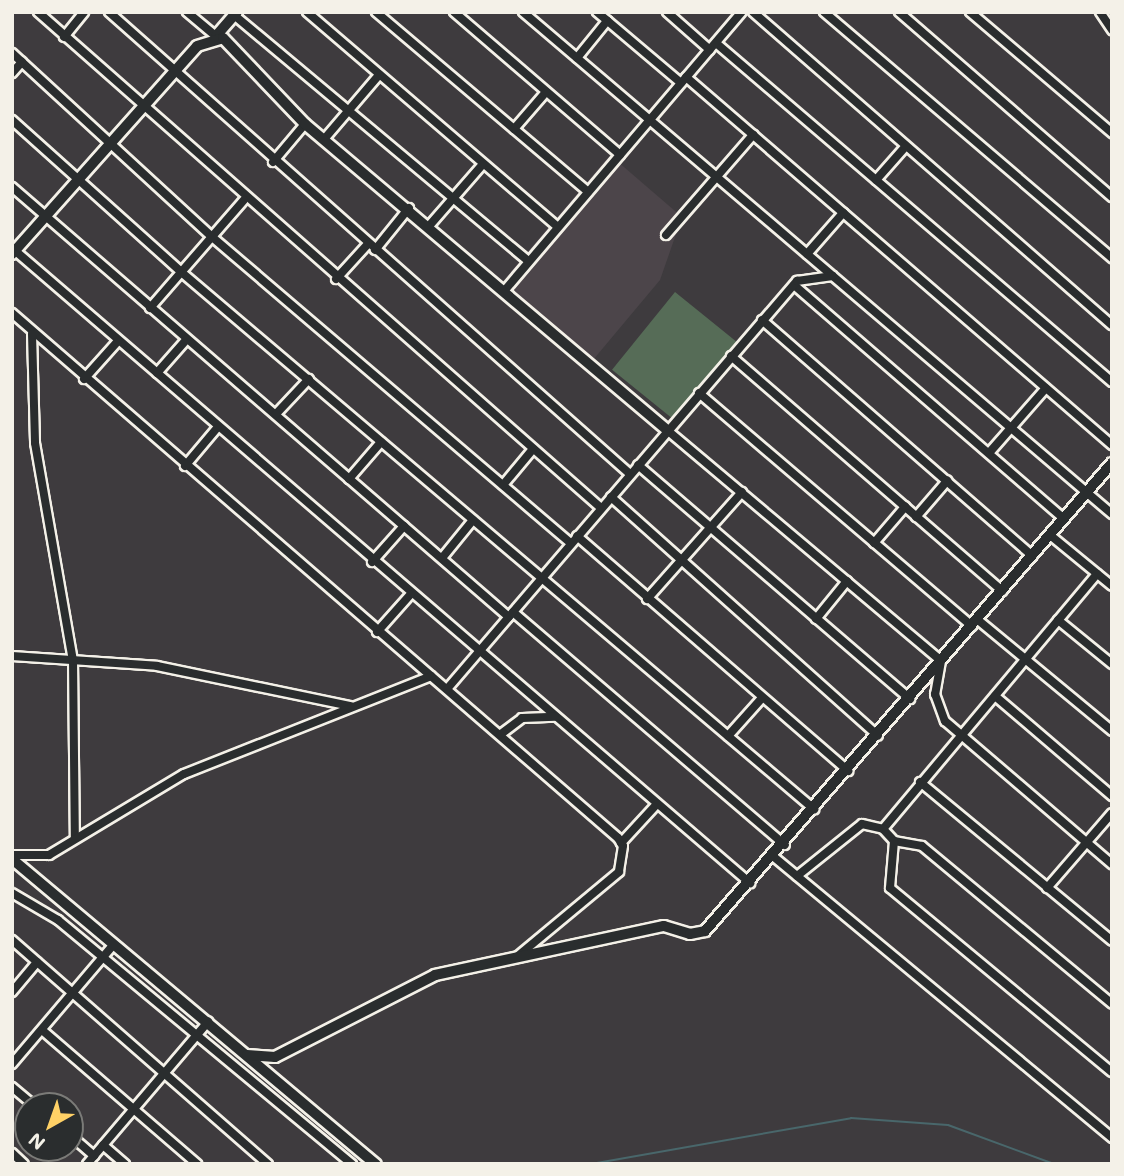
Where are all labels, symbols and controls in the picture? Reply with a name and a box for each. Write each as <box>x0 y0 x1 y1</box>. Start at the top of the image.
north arrow <box>14 1092 84 1162</box>
text: N <box>23 1128 50 1156</box>

